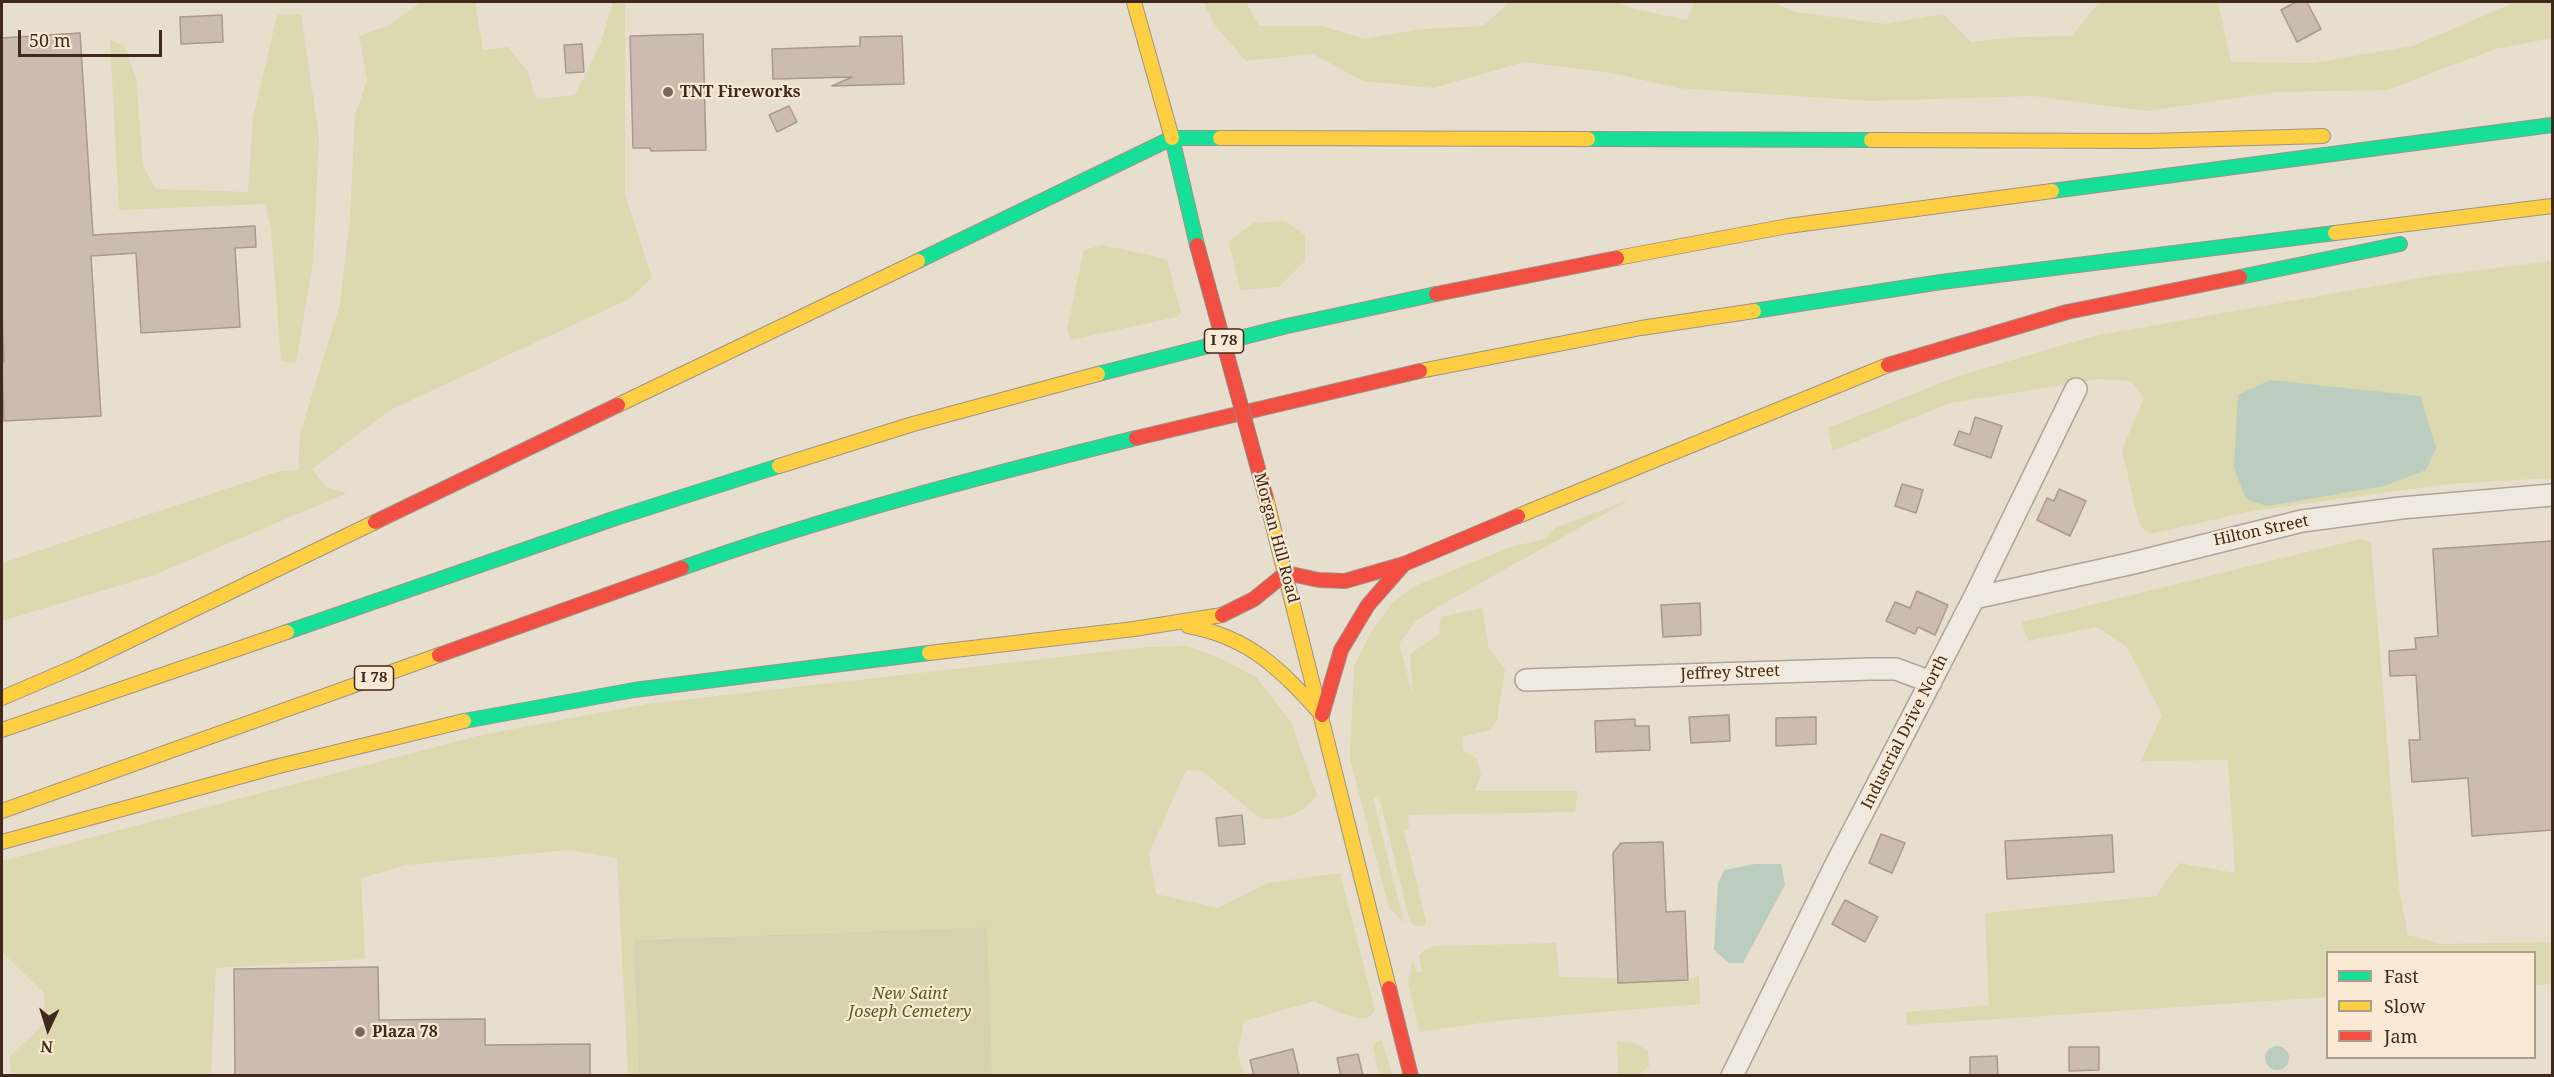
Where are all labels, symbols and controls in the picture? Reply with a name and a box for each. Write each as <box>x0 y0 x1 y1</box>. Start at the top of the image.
scale bar <box>21 18 165 56</box>
text: 50 m <box>29 28 71 52</box>
place label: TNT Fireworks <box>680 82 801 102</box>
marker: TNT Fireworks <box>661 85 675 99</box>
road number: I 78 <box>1204 329 1244 353</box>
street label: Morgan Hill Road <box>1249 471 1303 605</box>
street label: Hilton Street <box>2212 512 2310 550</box>
street label: Industrial Drive North <box>1858 652 1952 812</box>
street label: Jeffrey Street <box>1680 662 1780 684</box>
road number: I 78 <box>354 666 394 690</box>
legend <box>2326 951 2536 1059</box>
text: Fast <box>2384 964 2419 988</box>
park label: New Saint Joseph Cemetery <box>848 984 972 1022</box>
text: Slow <box>2384 994 2425 1018</box>
north arrow <box>18 999 78 1059</box>
place label: Plaza 78 <box>372 1022 438 1042</box>
text: Jam <box>2384 1024 2418 1048</box>
marker: Plaza 78 <box>353 1025 367 1039</box>
text: N <box>40 1036 54 1058</box>

